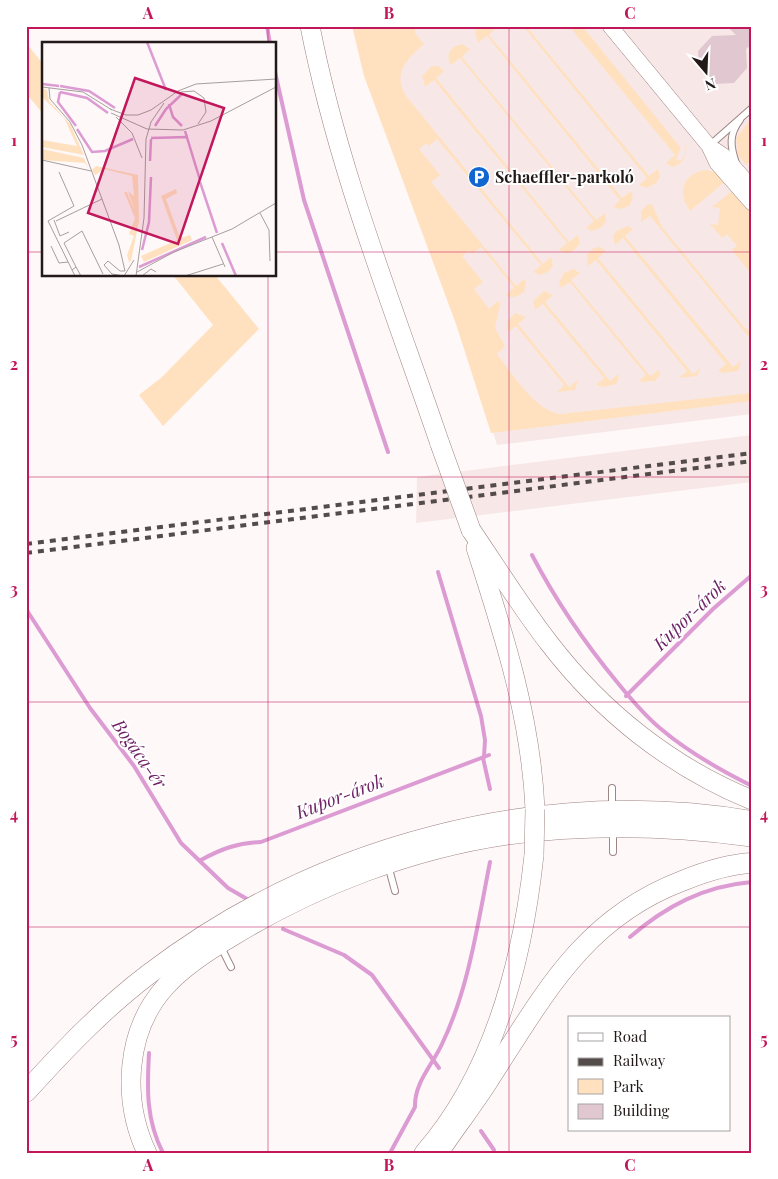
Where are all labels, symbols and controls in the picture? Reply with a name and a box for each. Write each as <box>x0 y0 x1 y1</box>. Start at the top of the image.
text: A <box>142 2 154 23</box>
text: B <box>384 2 395 23</box>
text: C <box>624 2 636 23</box>
inset map <box>42 42 276 276</box>
north arrow <box>680 48 730 98</box>
text: N <box>703 74 718 95</box>
text: 1 <box>11 129 17 150</box>
text: 1 <box>761 129 767 150</box>
parking icon: Schaeffler-parkoló <box>467 165 491 189</box>
place label: Schaeffler-parkoló <box>495 166 634 187</box>
text: 2 <box>10 353 18 374</box>
text: 2 <box>760 353 768 374</box>
water label: Kupor-árok <box>647 573 731 656</box>
text: 3 <box>10 578 18 599</box>
text: 3 <box>760 578 768 599</box>
water label: Bogáca-ér <box>107 713 173 794</box>
water label: Kupor-árok <box>291 768 387 824</box>
text: 4 <box>10 803 18 824</box>
text: 4 <box>760 803 768 824</box>
legend <box>568 1016 730 1132</box>
text: Road <box>613 1026 647 1046</box>
text: 5 <box>10 1028 18 1049</box>
text: 5 <box>760 1028 768 1049</box>
text: Railway <box>613 1050 666 1070</box>
text: Park <box>613 1076 645 1096</box>
text: Building <box>613 1100 670 1120</box>
text: A <box>142 1154 154 1175</box>
text: B <box>384 1154 395 1175</box>
text: C <box>624 1154 636 1175</box>

